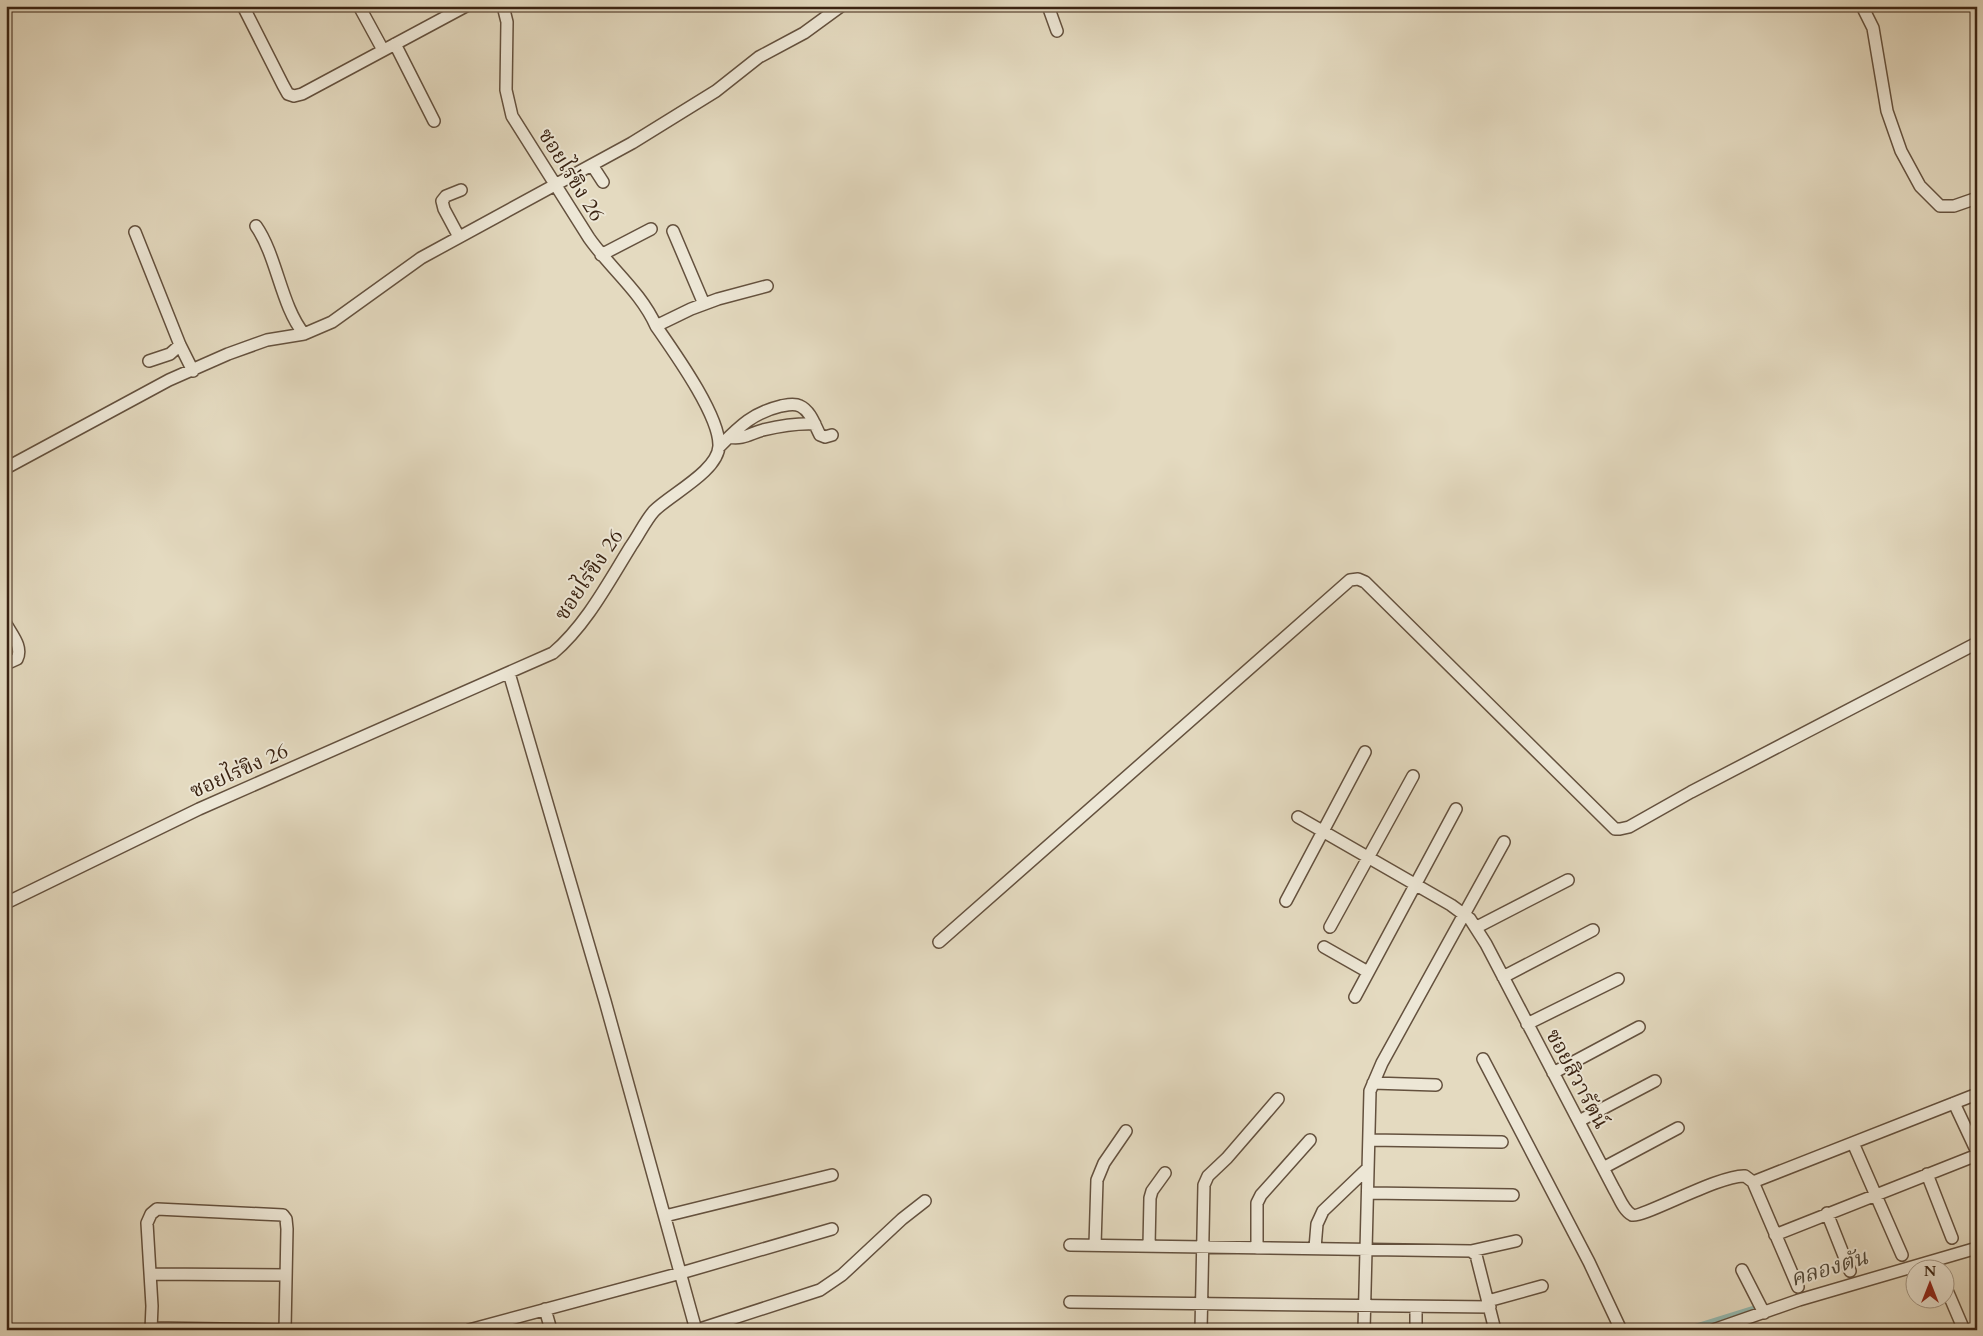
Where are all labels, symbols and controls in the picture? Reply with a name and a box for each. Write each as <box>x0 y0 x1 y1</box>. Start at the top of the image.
street label: ซอยไร่ขิง 26 <box>531 122 612 227</box>
street label: ซอยไร่ขิง 26 <box>547 523 630 627</box>
street label: ซอยไร่ขิง 26 <box>185 736 293 806</box>
street label: ซอยสิวารัตน์ <box>1539 1024 1616 1134</box>
water label: คลองตัน <box>1787 1242 1872 1294</box>
north arrow <box>1906 1258 1956 1308</box>
text: N <box>1924 1262 1936 1281</box>

